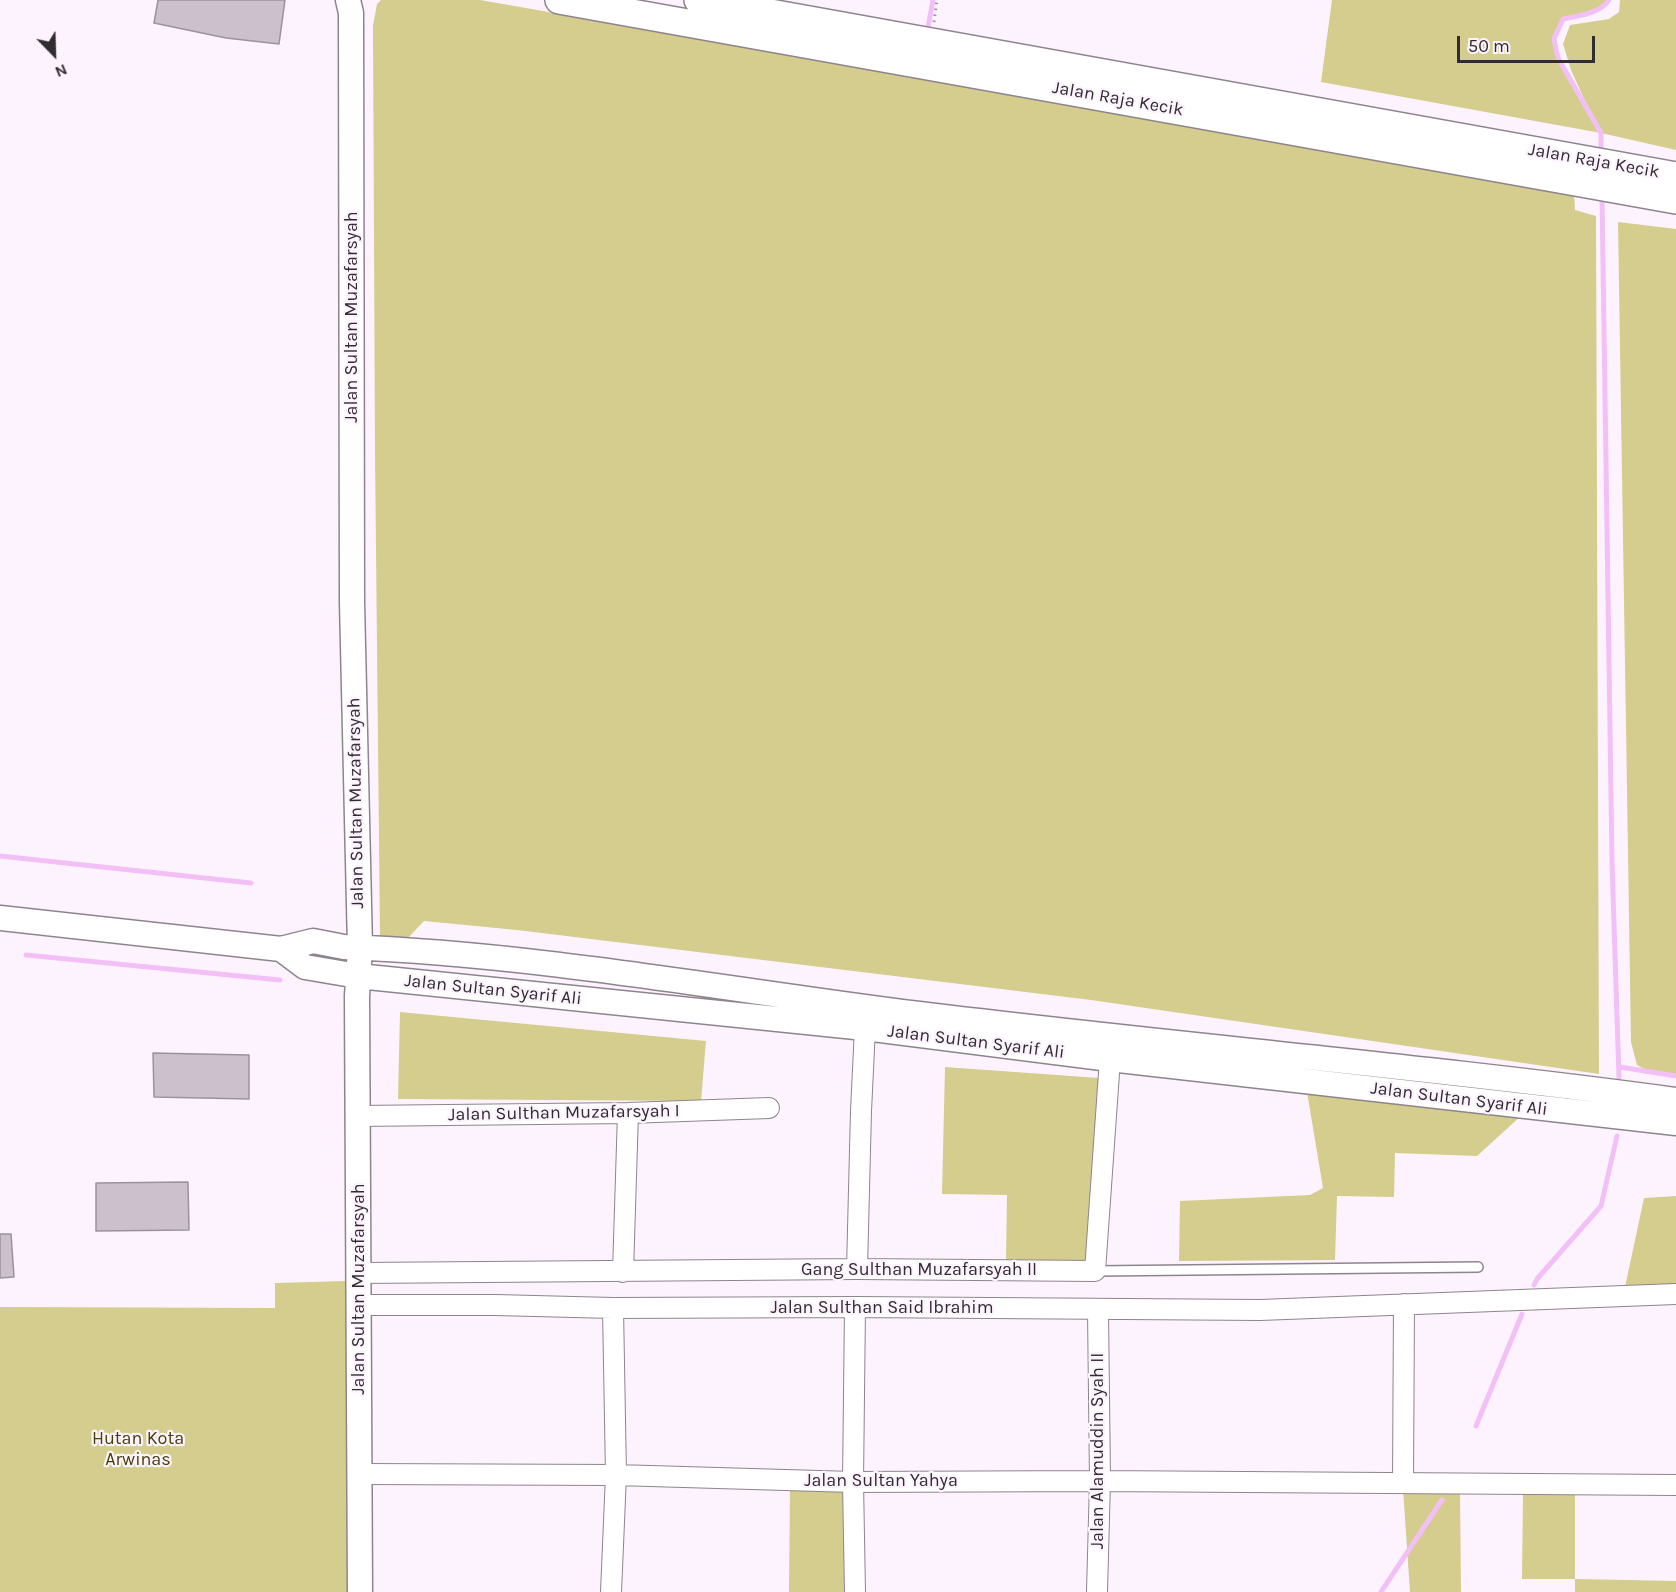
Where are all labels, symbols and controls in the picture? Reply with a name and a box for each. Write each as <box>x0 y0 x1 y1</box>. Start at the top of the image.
north arrow <box>24 24 84 84</box>
scale bar <box>1460 24 1598 62</box>
text: 50 m <box>1468 35 1510 57</box>
text: N <box>52 60 70 82</box>
street label: Jalan Raja Kecik <box>1051 77 1185 121</box>
street label: Jalan Raja Kecik <box>1527 139 1661 183</box>
street label: Jalan Sultan Muzafarsyah <box>341 211 363 423</box>
street label: Jalan Sultan Muzafarsyah <box>343 697 369 909</box>
street label: Jalan Sultan Syarif Ali <box>403 970 583 1010</box>
street label: Jalan Sultan Syarif Ali <box>886 1020 1066 1064</box>
street label: Jalan Sultan Syarif Ali <box>1369 1077 1549 1121</box>
street label: Jalan Sulthan Muzafarsyah I <box>448 1100 680 1126</box>
street label: Jalan Sultan Muzafarsyah <box>348 1183 370 1395</box>
street label: Gang Sulthan Muzafarsyah II <box>801 1259 1037 1281</box>
street label: Jalan Sulthan Said Ibrahim <box>770 1297 994 1319</box>
street label: Jalan Alamuddin Syah II <box>1087 1353 1109 1549</box>
park label: Hutan Kota Arwinas <box>92 1428 184 1470</box>
street label: Jalan Sultan Yahya <box>804 1470 958 1492</box>

